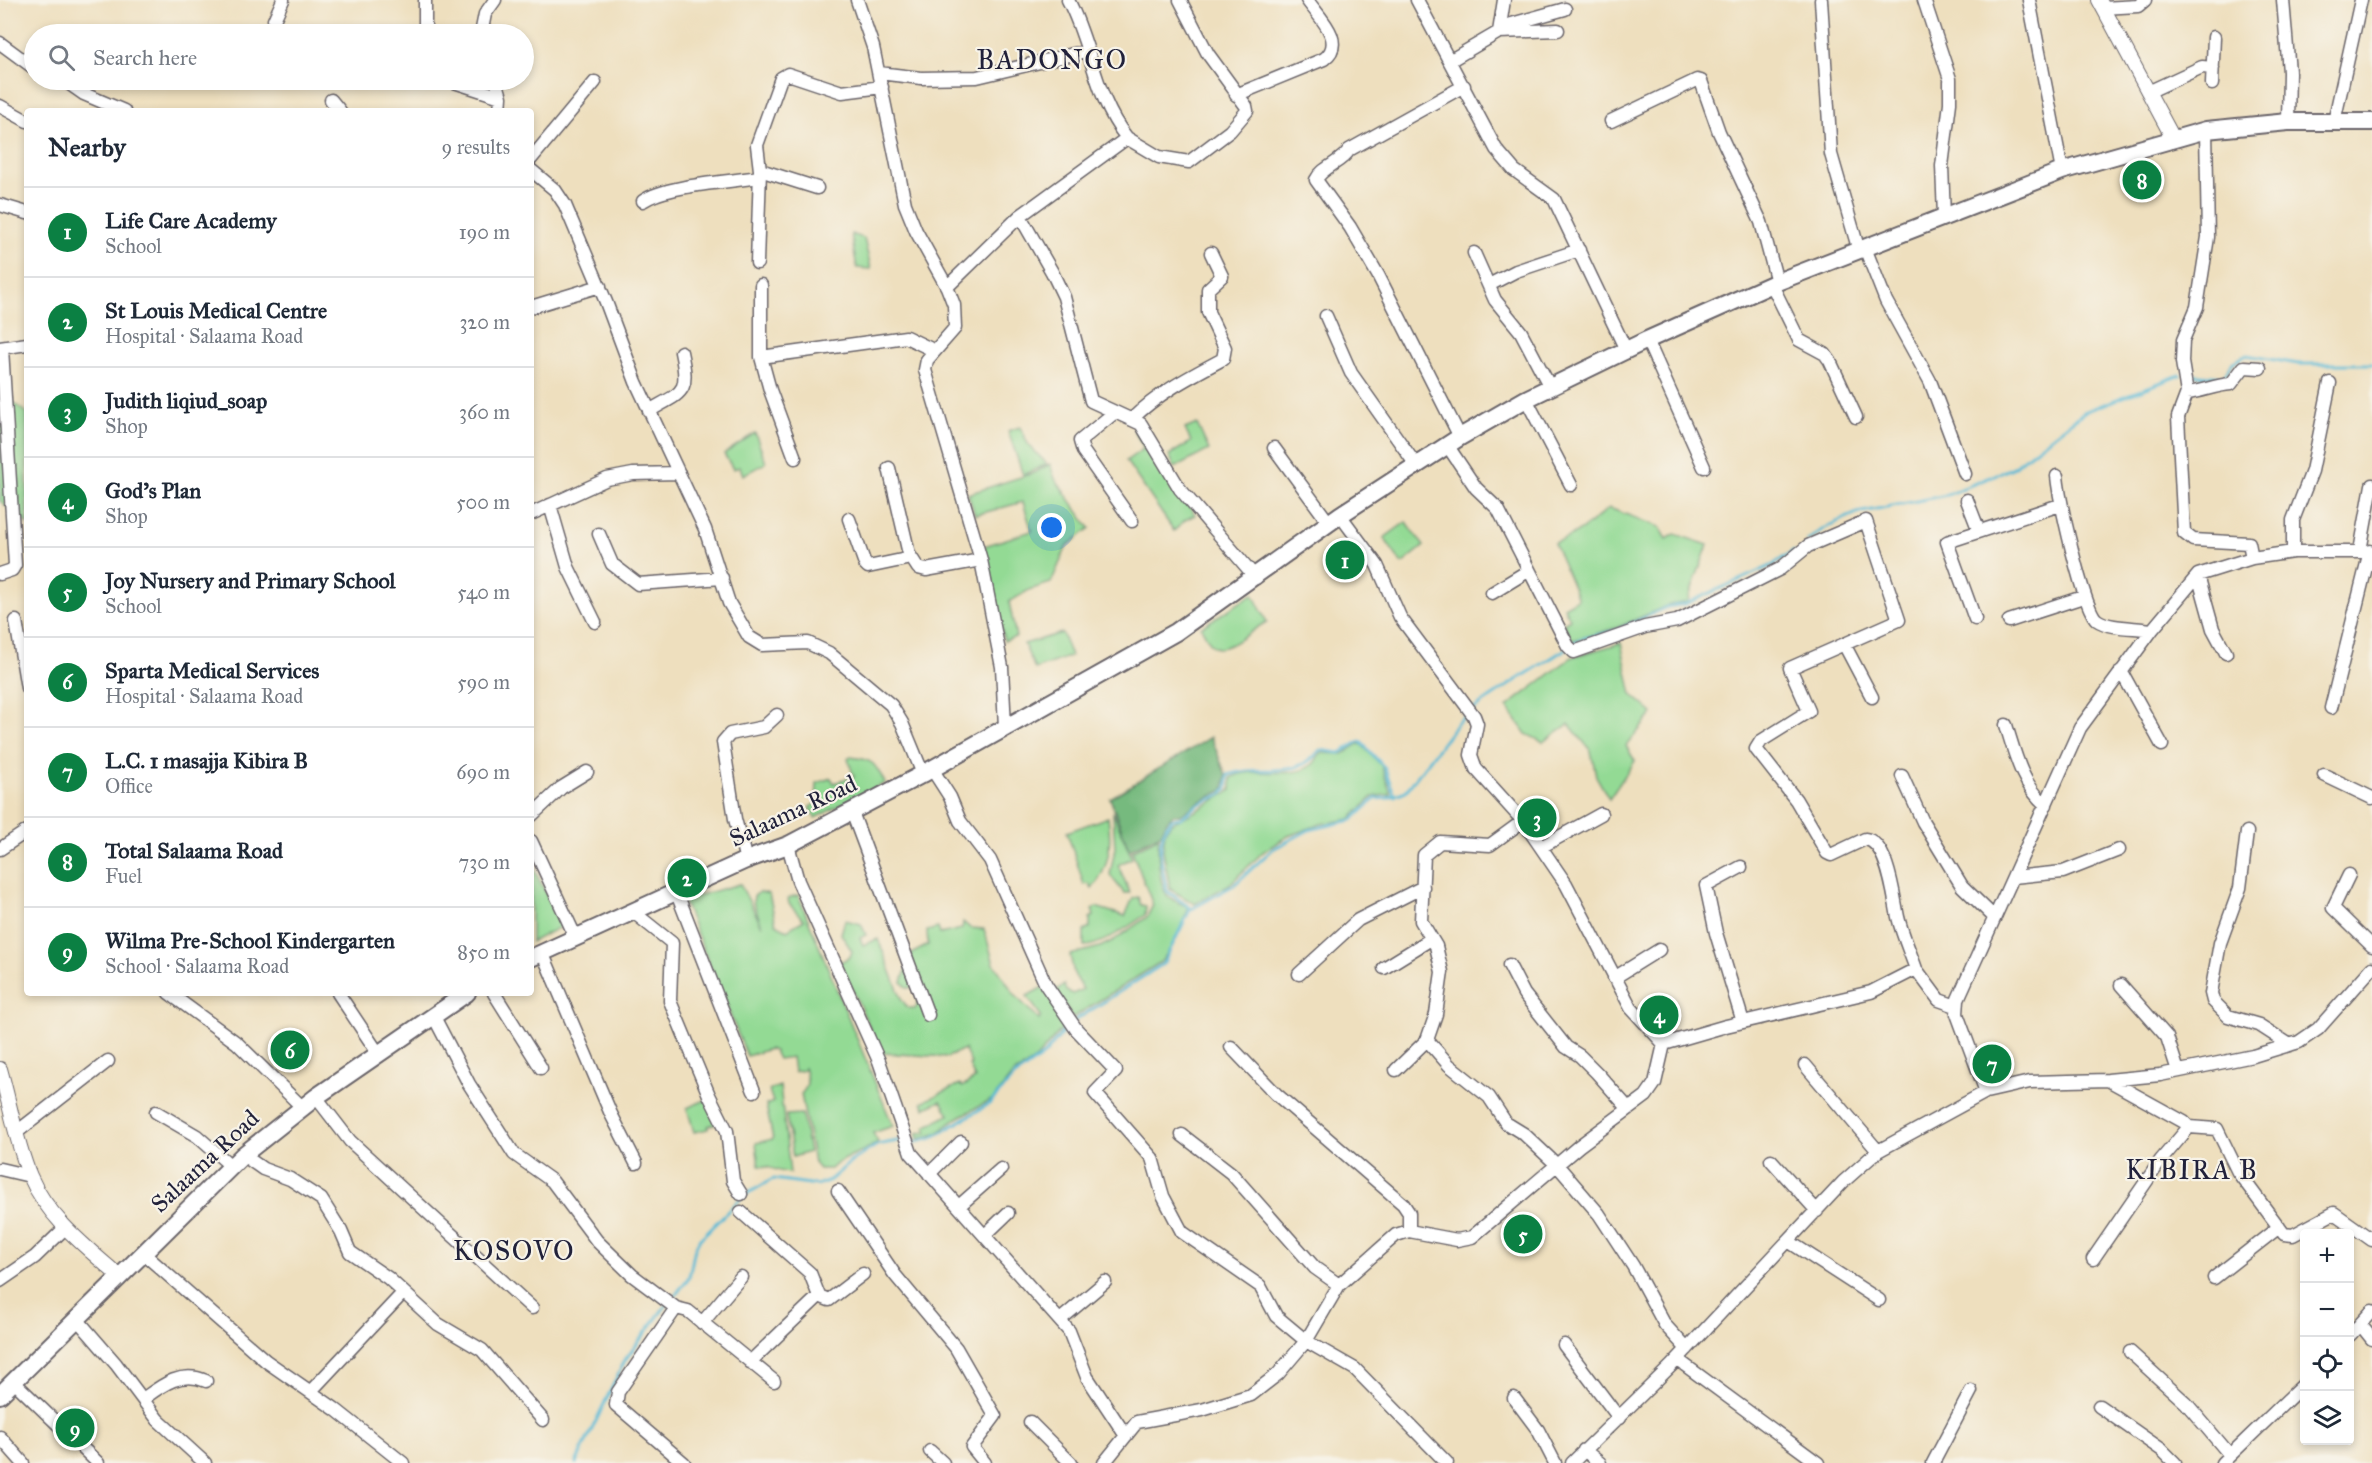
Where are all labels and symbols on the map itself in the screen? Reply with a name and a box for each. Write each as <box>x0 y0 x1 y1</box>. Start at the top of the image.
district label: BADONGO <box>977 43 1127 76</box>
pin: 8 <box>2122 158 2162 202</box>
your location <box>1037 513 1066 542</box>
pin: 1 <box>1326 538 1364 582</box>
street label: Salaama Road <box>724 768 862 854</box>
pin: 3 <box>1518 796 1556 840</box>
pin: 2 <box>668 856 706 900</box>
pin: 4 <box>1640 992 1678 1038</box>
pin: 6 <box>270 1028 310 1072</box>
pin: 7 <box>1972 1042 2012 1086</box>
street label: Salaama Road <box>145 1103 265 1219</box>
district label: KIBIRA B <box>2126 1153 2258 1186</box>
pin: 5 <box>1504 1212 1543 1256</box>
district label: KOSOVO <box>453 1234 575 1267</box>
pin: 9 <box>56 1406 94 1450</box>

